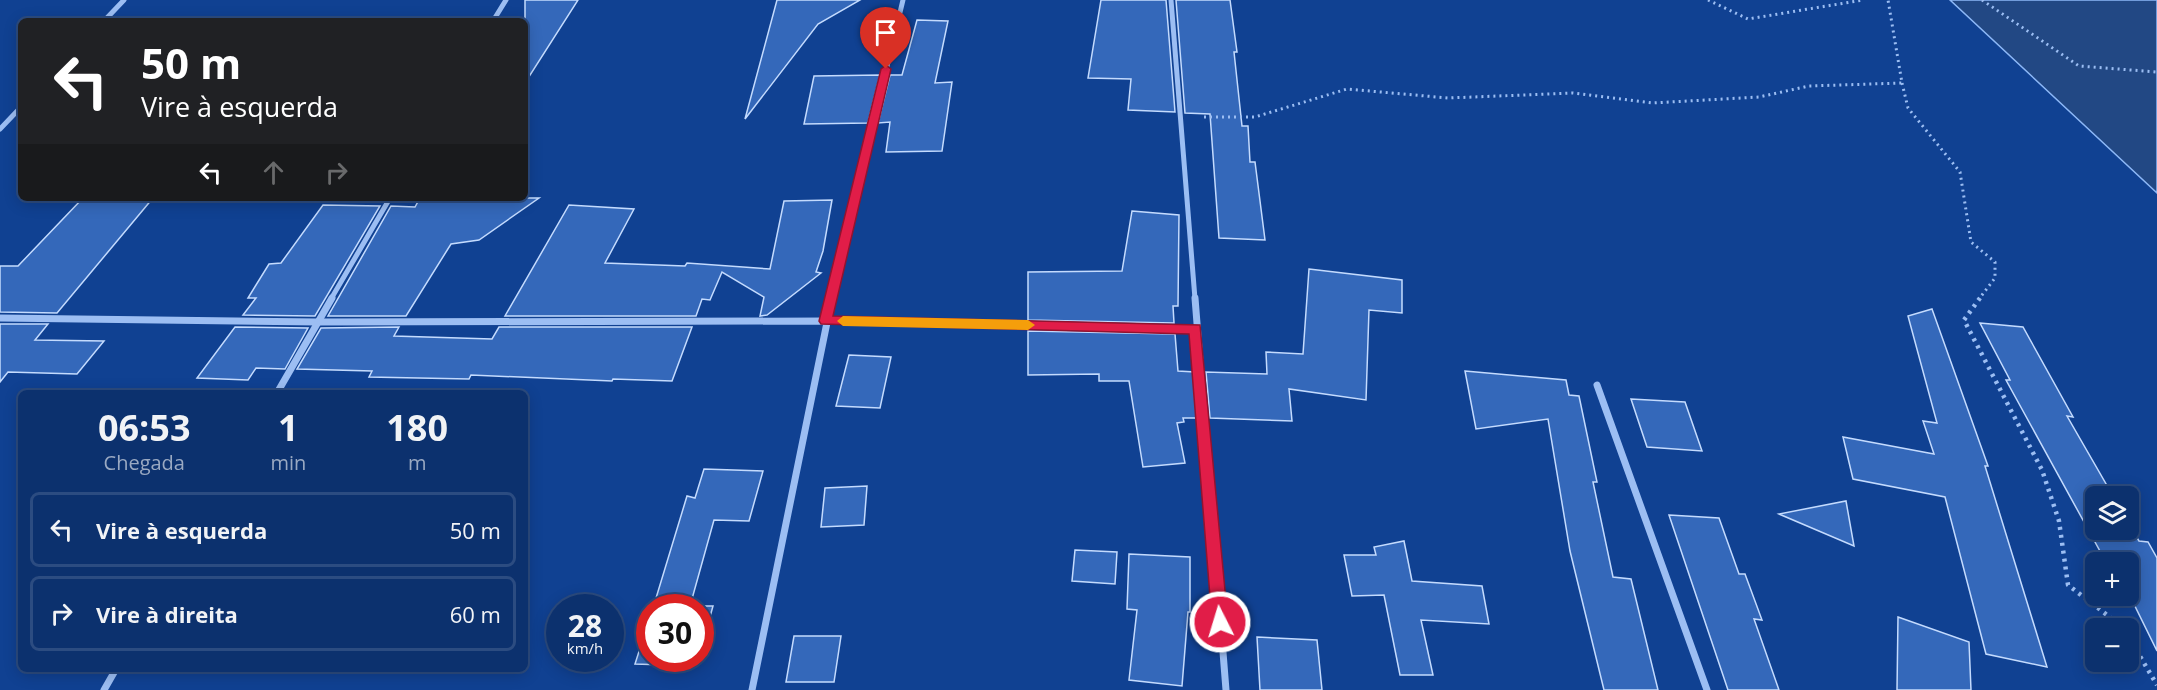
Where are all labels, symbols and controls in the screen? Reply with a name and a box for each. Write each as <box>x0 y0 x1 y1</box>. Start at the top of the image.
pin <box>860 7 911 69</box>
icon: arrive <box>869 16 902 49</box>
text: 50 m <box>141 34 241 91</box>
icon: left <box>42 42 120 120</box>
text: Vire à esquerda <box>141 88 338 125</box>
icon: left <box>194 156 227 189</box>
icon: ahead <box>257 156 290 189</box>
icon: right <box>320 156 353 189</box>
text: 06:53 <box>98 403 191 452</box>
text: 1 <box>278 403 299 452</box>
text: 180 <box>386 403 448 452</box>
text: Chegada <box>104 449 185 476</box>
text: min <box>270 449 306 476</box>
text: m <box>408 449 426 476</box>
map controls <box>2085 486 2139 672</box>
button: layers <box>2085 486 2139 540</box>
icon: left <box>45 513 78 546</box>
text: Vire à esquerda <box>96 515 267 545</box>
text: 50 m <box>450 515 501 545</box>
button: + <box>2085 552 2139 606</box>
position arrow <box>1188 590 1252 654</box>
speed limit sign: 30 <box>636 594 714 672</box>
icon: right <box>45 597 78 630</box>
text: Vire à direita <box>96 599 238 629</box>
text: 60 m <box>450 599 501 629</box>
text: 28 <box>568 605 602 646</box>
button: − <box>2085 618 2139 672</box>
text: km/h <box>567 638 603 658</box>

